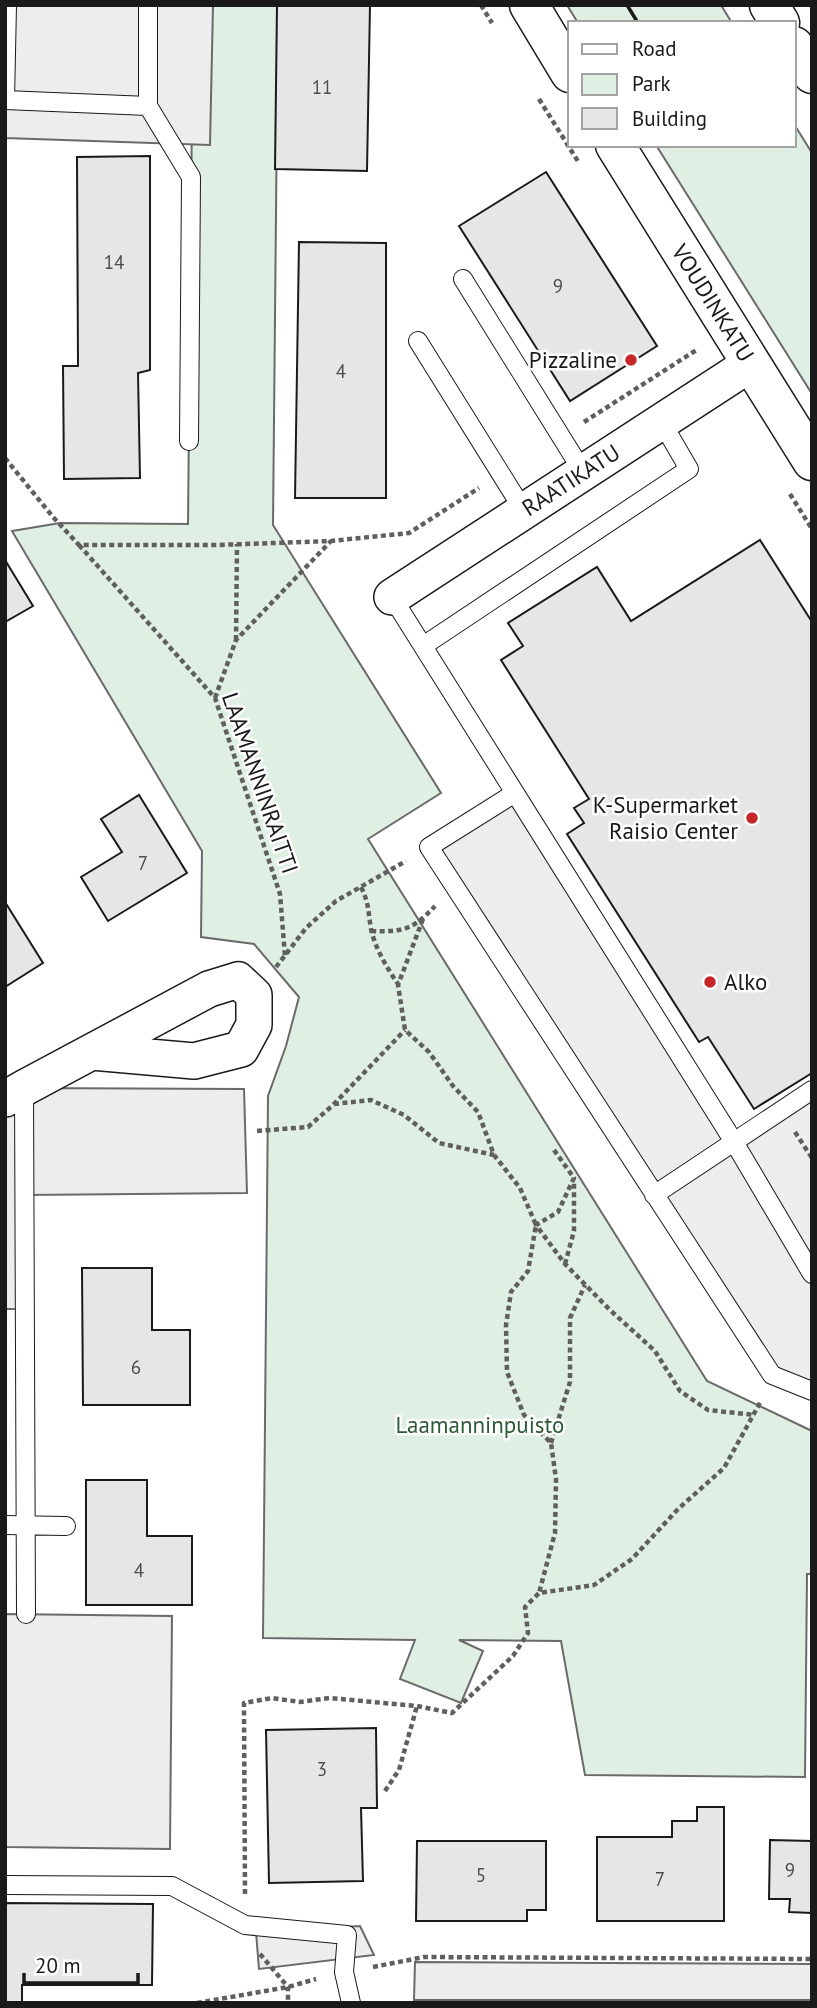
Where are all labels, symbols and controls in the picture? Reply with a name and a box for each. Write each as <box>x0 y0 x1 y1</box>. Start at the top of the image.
legend <box>568 21 796 147</box>
text: Road <box>632 35 676 62</box>
text: Park <box>632 70 671 97</box>
house number: 11 <box>312 75 332 99</box>
text: Building <box>632 105 707 132</box>
street label: VOUDINKATU <box>665 238 761 367</box>
house number: 14 <box>104 250 124 274</box>
house number: 9 <box>553 274 563 298</box>
place label: Pizzaline <box>529 345 617 374</box>
marker: Pizzaline <box>623 352 639 368</box>
house number: 4 <box>336 359 346 383</box>
street label: RAATIKATU <box>516 437 625 522</box>
street label: LAAMANNINRAITTI <box>216 688 305 877</box>
place label: K-Supermarket Raisio Center <box>593 790 738 845</box>
marker: K-Supermarket Raisio Center <box>744 810 760 826</box>
house number: 7 <box>138 851 148 875</box>
place label: Alko <box>724 967 767 996</box>
marker: Alko <box>702 974 718 990</box>
house number: 6 <box>131 1355 141 1379</box>
park label: Laamanninpuisto <box>396 1410 564 1439</box>
house number: 4 <box>134 1558 144 1582</box>
house number: 3 <box>317 1757 327 1781</box>
house number: 9 <box>785 1858 795 1882</box>
house number: 5 <box>476 1863 486 1887</box>
house number: 7 <box>655 1867 665 1891</box>
scale bar <box>24 1941 138 1985</box>
text: 20 m <box>35 1952 81 1979</box>

